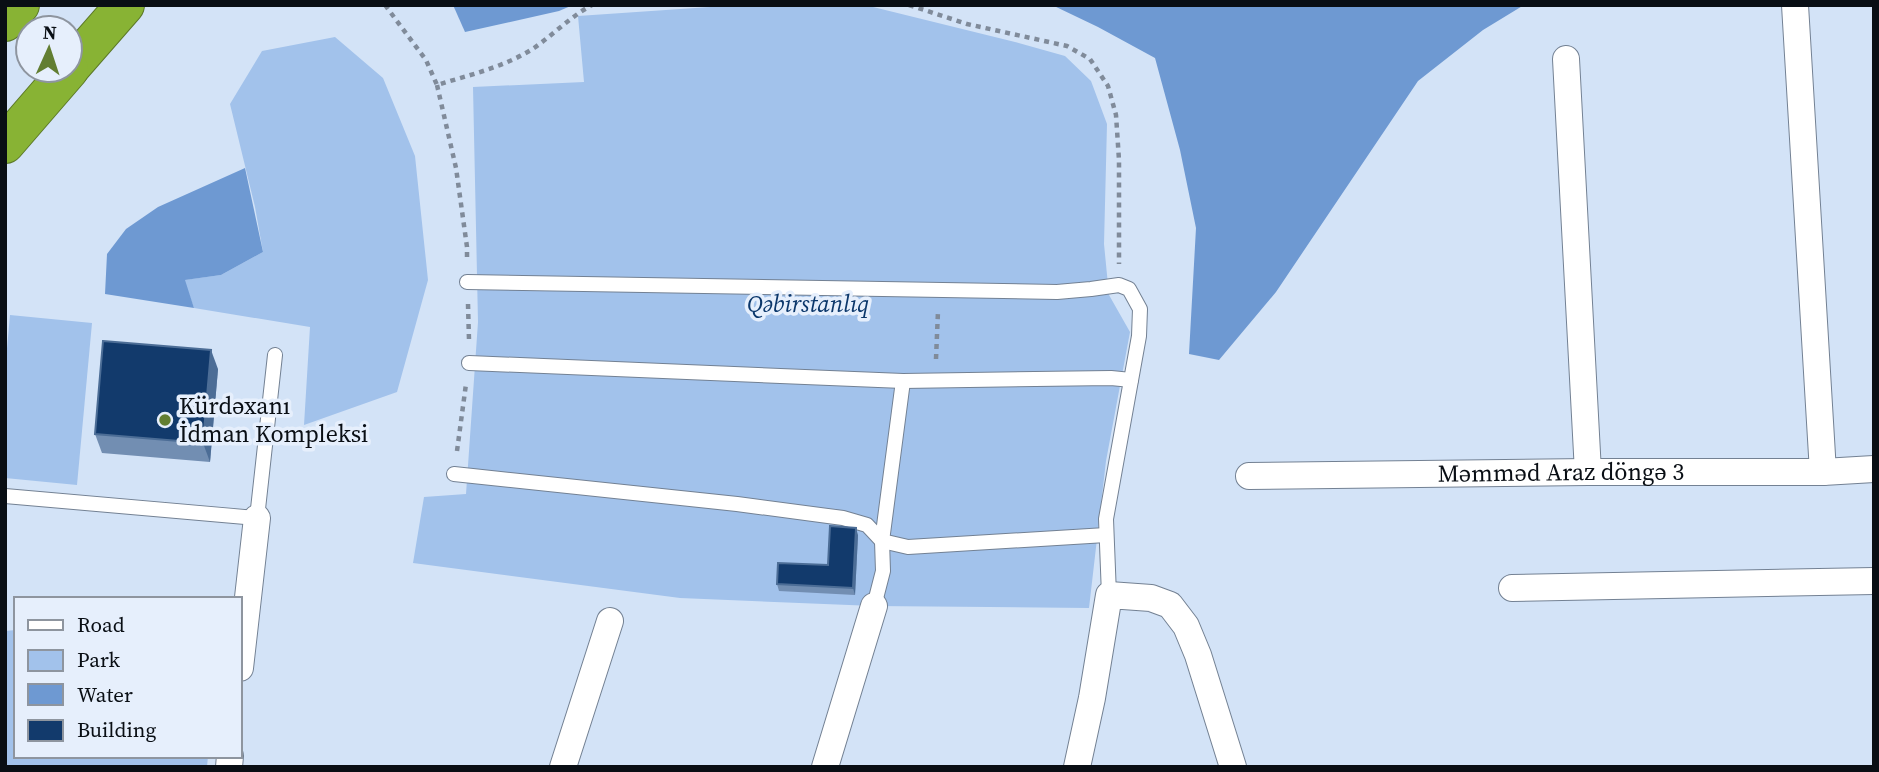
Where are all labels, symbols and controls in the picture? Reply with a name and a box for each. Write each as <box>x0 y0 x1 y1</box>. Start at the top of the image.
north arrow <box>14 14 84 84</box>
text: N <box>42 19 58 45</box>
park label: Qəbirstanlıq <box>747 287 869 320</box>
place label: Kürdəxanı İdman Kompleksi <box>179 389 368 450</box>
marker: Kürdəxanı İdman Kompleksi <box>157 412 173 428</box>
street label: Məmməd Araz döngə 3 <box>1437 455 1684 490</box>
legend <box>14 597 242 758</box>
text: Road <box>77 610 125 639</box>
text: Park <box>77 645 121 674</box>
text: Water <box>77 680 133 709</box>
text: Building <box>77 715 156 744</box>

